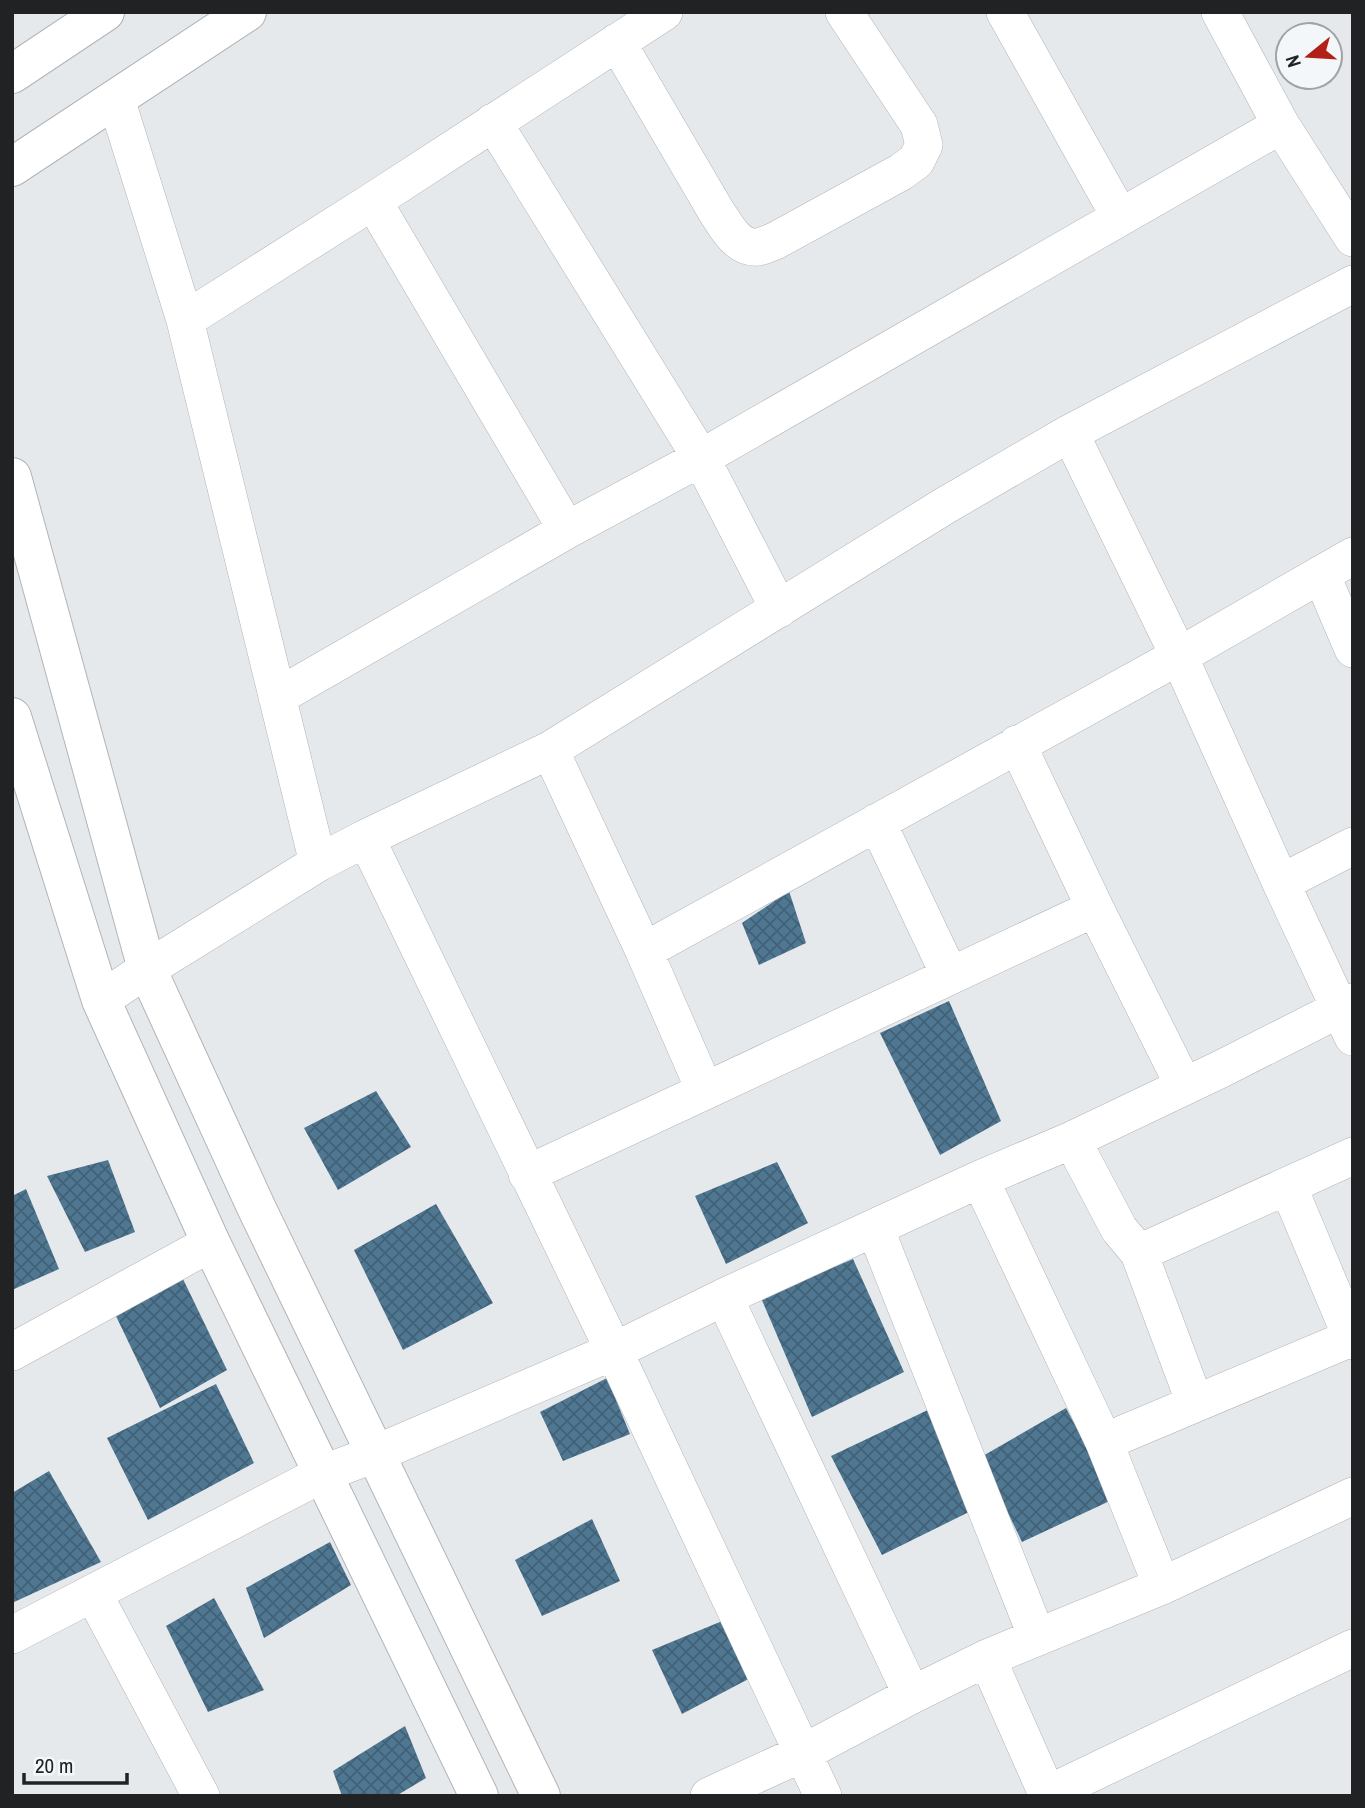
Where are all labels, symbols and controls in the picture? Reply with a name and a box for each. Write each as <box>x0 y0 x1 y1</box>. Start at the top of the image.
north arrow <box>1274 21 1344 91</box>
text: N <box>1279 52 1307 71</box>
scale bar <box>24 1742 128 1786</box>
text: 20 m <box>35 1751 73 1780</box>

